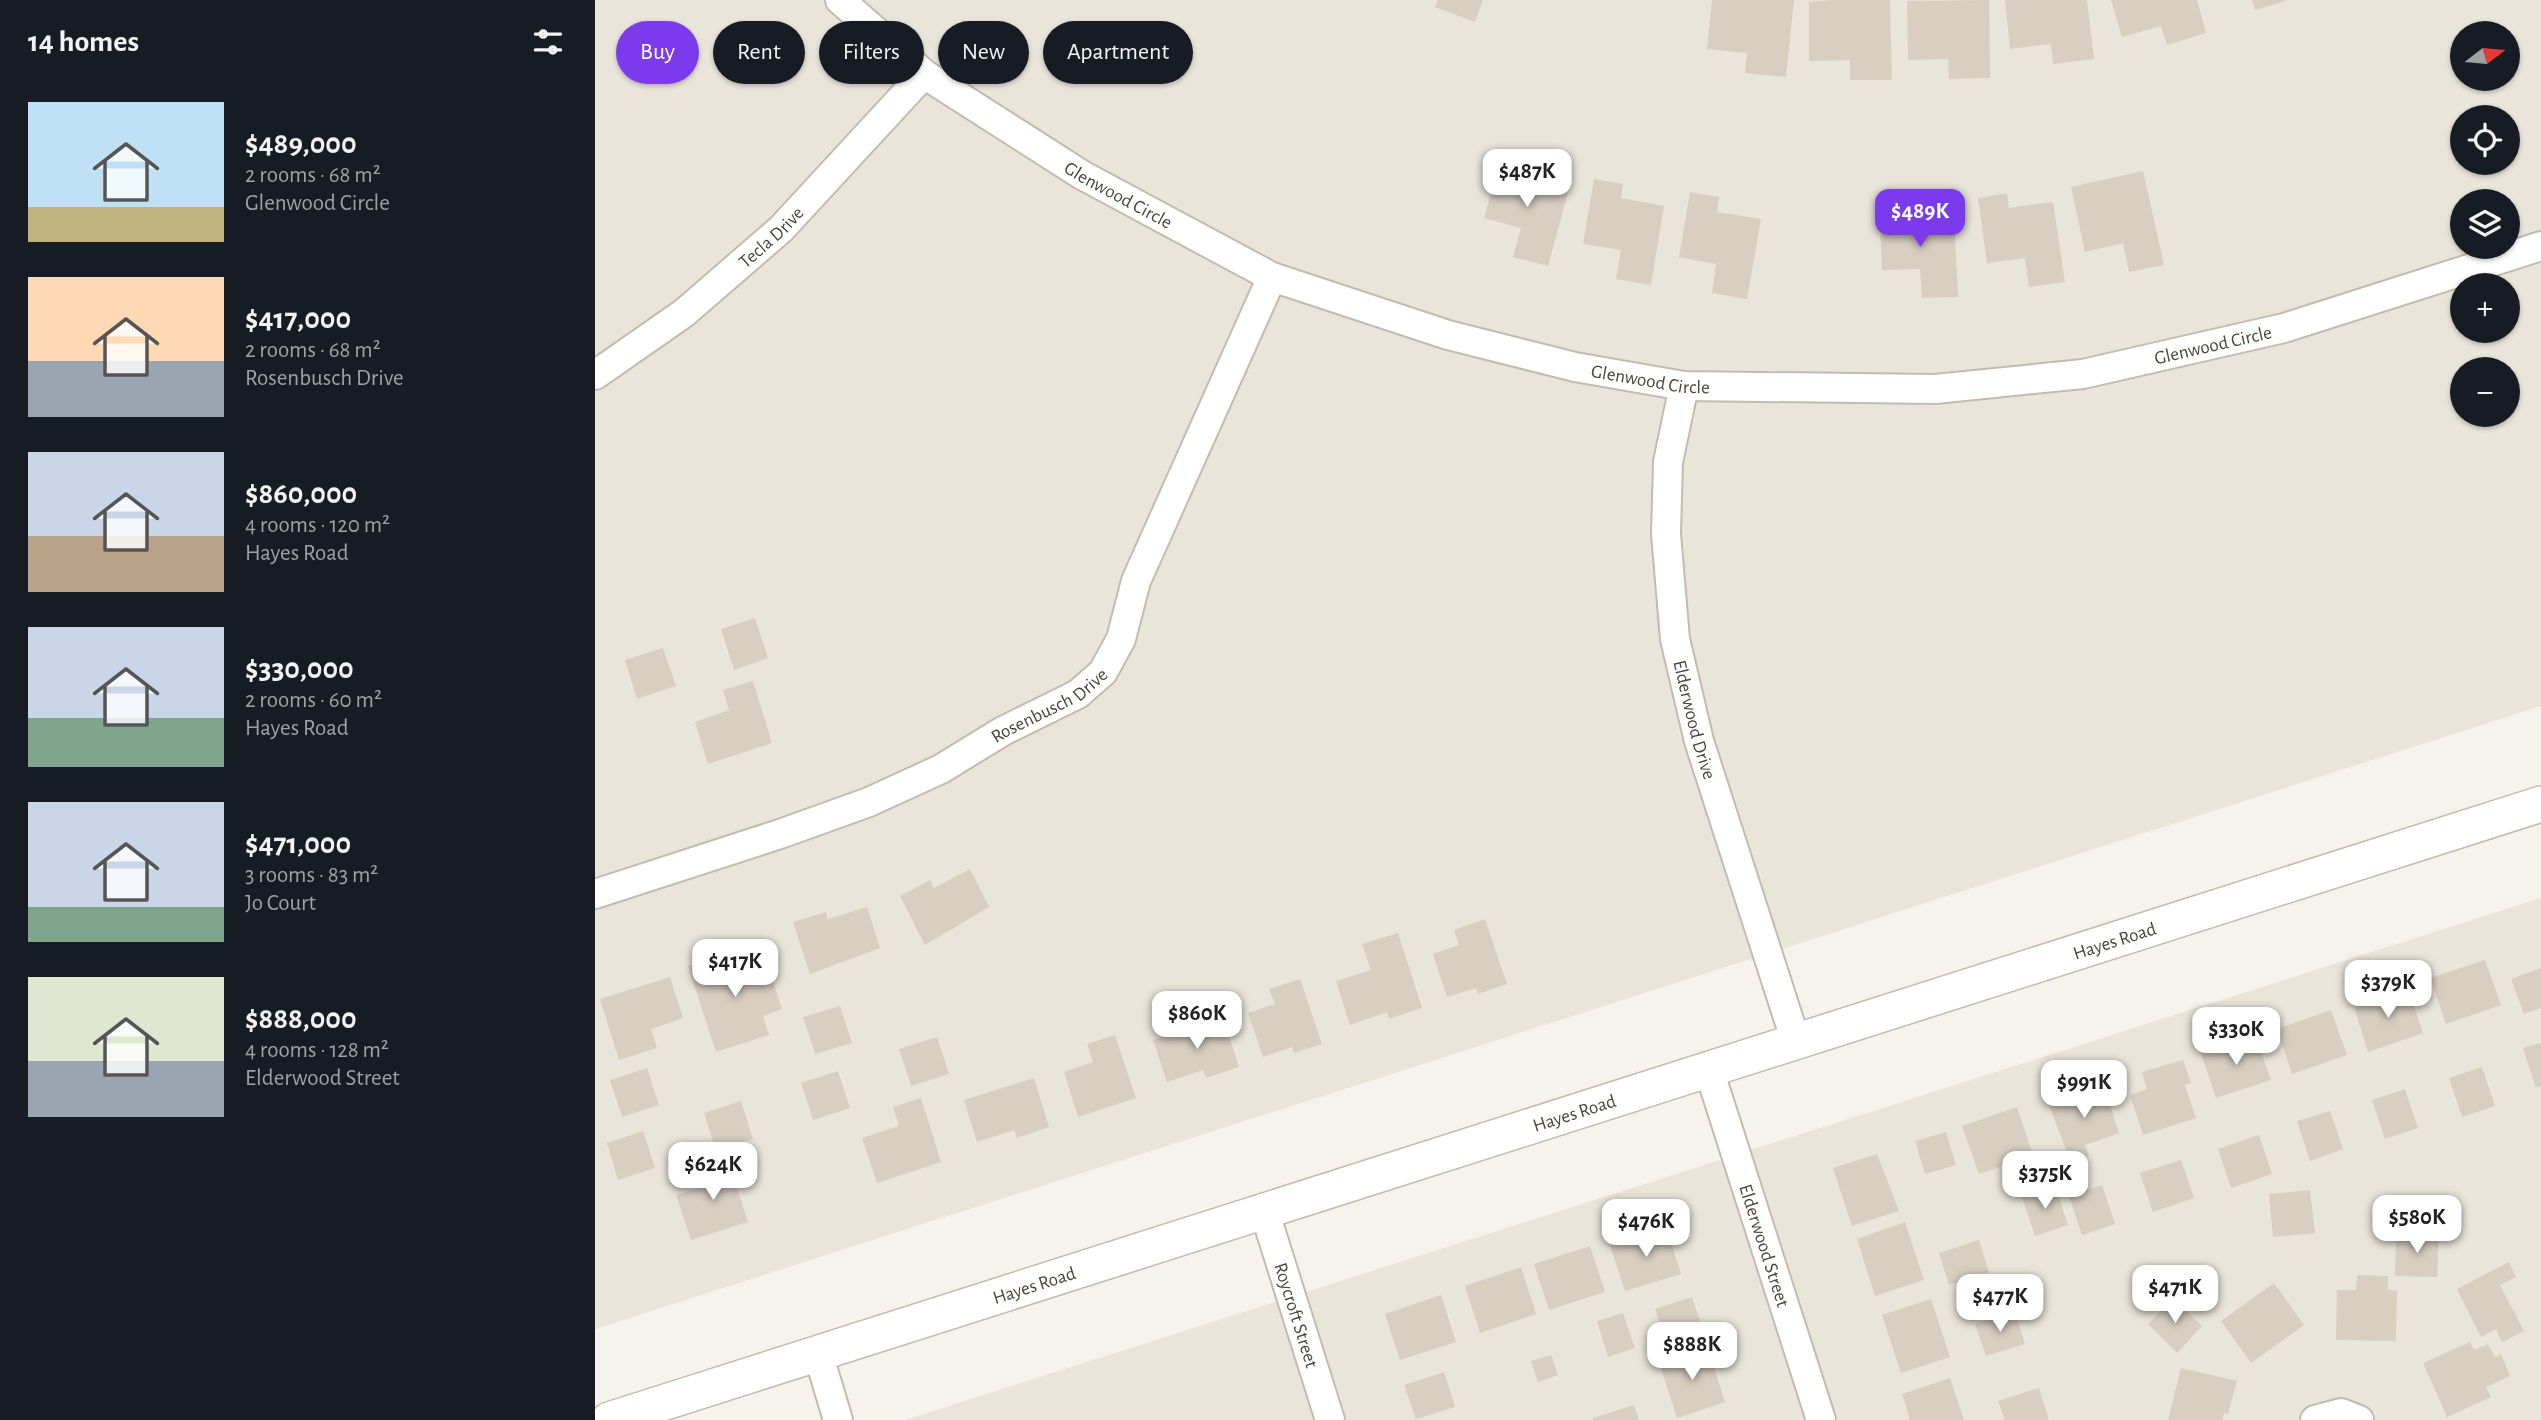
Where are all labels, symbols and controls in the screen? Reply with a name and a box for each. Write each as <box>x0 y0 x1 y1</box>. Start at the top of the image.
chip: Buy <box>616 21 699 84</box>
chip: Rent <box>713 21 805 84</box>
chip: Filters <box>819 21 924 84</box>
chip: New <box>938 21 1029 84</box>
chip: Apartment <box>1043 21 1193 84</box>
north arrow <box>2450 21 2520 91</box>
map controls <box>2450 21 2520 427</box>
icon: filters <box>529 23 567 61</box>
text: 14 homes <box>28 27 139 57</box>
button: locate <box>2450 105 2520 175</box>
text: $489,000 <box>245 129 357 159</box>
icon: home <box>84 130 168 214</box>
pin: $487K <box>1478 150 1576 209</box>
street label: Glenwood Circle <box>1061 158 1175 233</box>
text: $487K <box>1499 160 1555 183</box>
text: 2 rooms · 68 m² <box>245 164 381 187</box>
button: layers <box>2450 189 2520 259</box>
pin: $489K <box>1871 190 1969 249</box>
text: Glenwood Circle <box>245 192 390 215</box>
text: $489K <box>1891 200 1949 223</box>
street label: Tecla Drive <box>736 203 808 272</box>
button: + <box>2450 273 2520 343</box>
text: $417,000 <box>245 304 351 334</box>
icon: home <box>84 305 168 389</box>
street label: Glenwood Circle <box>2153 323 2274 368</box>
text: 2 rooms · 68 m² <box>245 339 381 362</box>
button: − <box>2450 357 2520 427</box>
street label: Glenwood Circle <box>1590 362 1710 397</box>
text: Rosenbusch Drive <box>245 367 404 390</box>
text: $860,000 <box>245 479 357 509</box>
icon: home <box>84 480 168 564</box>
text: 4 rooms · 120 m² <box>245 514 390 537</box>
text: Hayes Road <box>245 542 349 565</box>
text: $330,000 <box>245 654 354 684</box>
icon: home <box>84 655 168 739</box>
street label: Elderwood Drive <box>1669 658 1719 782</box>
street label: Rosenbusch Drive <box>988 665 1112 747</box>
text: 2 rooms · 60 m² <box>245 689 382 712</box>
text: Hayes Road <box>245 717 349 740</box>
text: $471,000 <box>245 829 351 859</box>
icon: home <box>84 830 168 914</box>
text: 3 rooms · 83 m² <box>245 864 378 887</box>
text: Jo Court <box>245 892 316 915</box>
street label: Hayes Road <box>2071 919 2159 964</box>
pin: $417K <box>686 940 784 999</box>
text: $417K <box>708 950 762 973</box>
pin: $379K <box>2339 960 2437 1020</box>
text: $379K <box>2361 971 2415 994</box>
pin: $860K <box>1148 992 1246 1051</box>
text: $860K <box>1168 1002 1226 1025</box>
text: $888,000 <box>245 1004 357 1034</box>
icon: home <box>84 1005 168 1089</box>
pin: $330K <box>2187 1007 2285 1067</box>
text: $330K <box>2208 1018 2264 1041</box>
text: 4 rooms · 128 m² <box>245 1039 389 1062</box>
pin: $991K <box>2035 1060 2133 1120</box>
text: Elderwood Street <box>245 1067 400 1090</box>
text: $991K <box>2057 1071 2111 1094</box>
street label: Hayes Road <box>1531 1092 1618 1136</box>
pin: $624K <box>664 1142 762 1202</box>
pin: $375K <box>1996 1152 2094 1211</box>
text: $624K <box>684 1153 742 1176</box>
text: $375K <box>2018 1162 2072 1185</box>
street label: Elderwood Street <box>1735 1182 1792 1309</box>
pin: $580K <box>2368 1196 2466 1255</box>
pin: $476K <box>1597 1200 1695 1259</box>
text: $580K <box>2388 1206 2446 1229</box>
text: $476K <box>1618 1210 1674 1233</box>
street label: Roycroft Street <box>1270 1261 1321 1370</box>
street label: Hayes Road <box>991 1264 1078 1308</box>
pin: $471K <box>2126 1266 2224 1325</box>
pin: $477K <box>1951 1274 2049 1334</box>
text: $471K <box>2148 1276 2202 1299</box>
text: $477K <box>1972 1285 2028 1308</box>
pin: $888K <box>1643 1322 1741 1382</box>
text: $888K <box>1663 1333 1721 1356</box>

